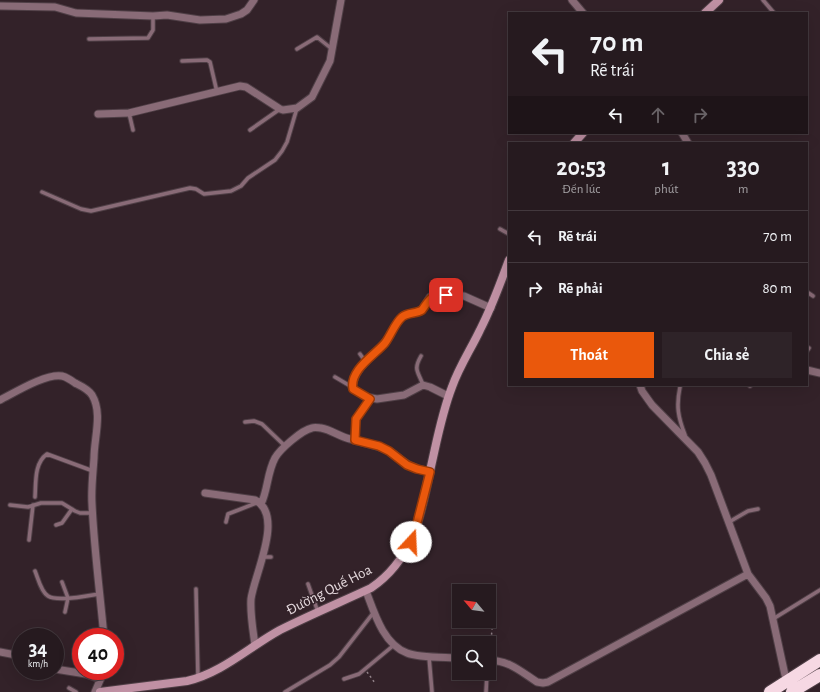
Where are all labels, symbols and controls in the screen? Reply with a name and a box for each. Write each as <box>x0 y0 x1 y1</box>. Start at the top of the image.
icon: left <box>524 28 576 80</box>
text: 70 m <box>590 29 644 57</box>
text: Rẽ trái <box>590 62 635 80</box>
icon: left <box>605 104 627 126</box>
icon: ahead <box>647 104 669 126</box>
icon: right <box>689 104 711 126</box>
text: 20:53 <box>556 156 606 180</box>
text: 1 <box>662 156 671 180</box>
text: 330 <box>727 156 760 180</box>
text: Đến lúc <box>562 183 600 196</box>
text: phút <box>654 183 678 196</box>
text: m <box>738 183 748 196</box>
icon: left <box>524 226 546 248</box>
text: Rẽ trái <box>558 229 597 244</box>
text: 70 m <box>763 229 792 244</box>
pin <box>429 278 463 312</box>
icon: right <box>524 278 546 300</box>
text: Rẽ phải <box>558 281 603 296</box>
text: 80 m <box>762 281 792 296</box>
icon: arrive <box>435 284 457 306</box>
button: Thoát <box>524 332 654 378</box>
button: Chia sẻ <box>662 332 792 378</box>
position arrow <box>390 521 432 563</box>
street label: Đường Quế Hoa <box>284 562 374 618</box>
north arrow <box>452 584 496 628</box>
map controls <box>452 584 496 680</box>
speed limit sign: 40 <box>72 628 124 680</box>
button: search <box>452 636 496 680</box>
text: 34 <box>29 639 47 659</box>
text: km/h <box>28 659 48 669</box>

